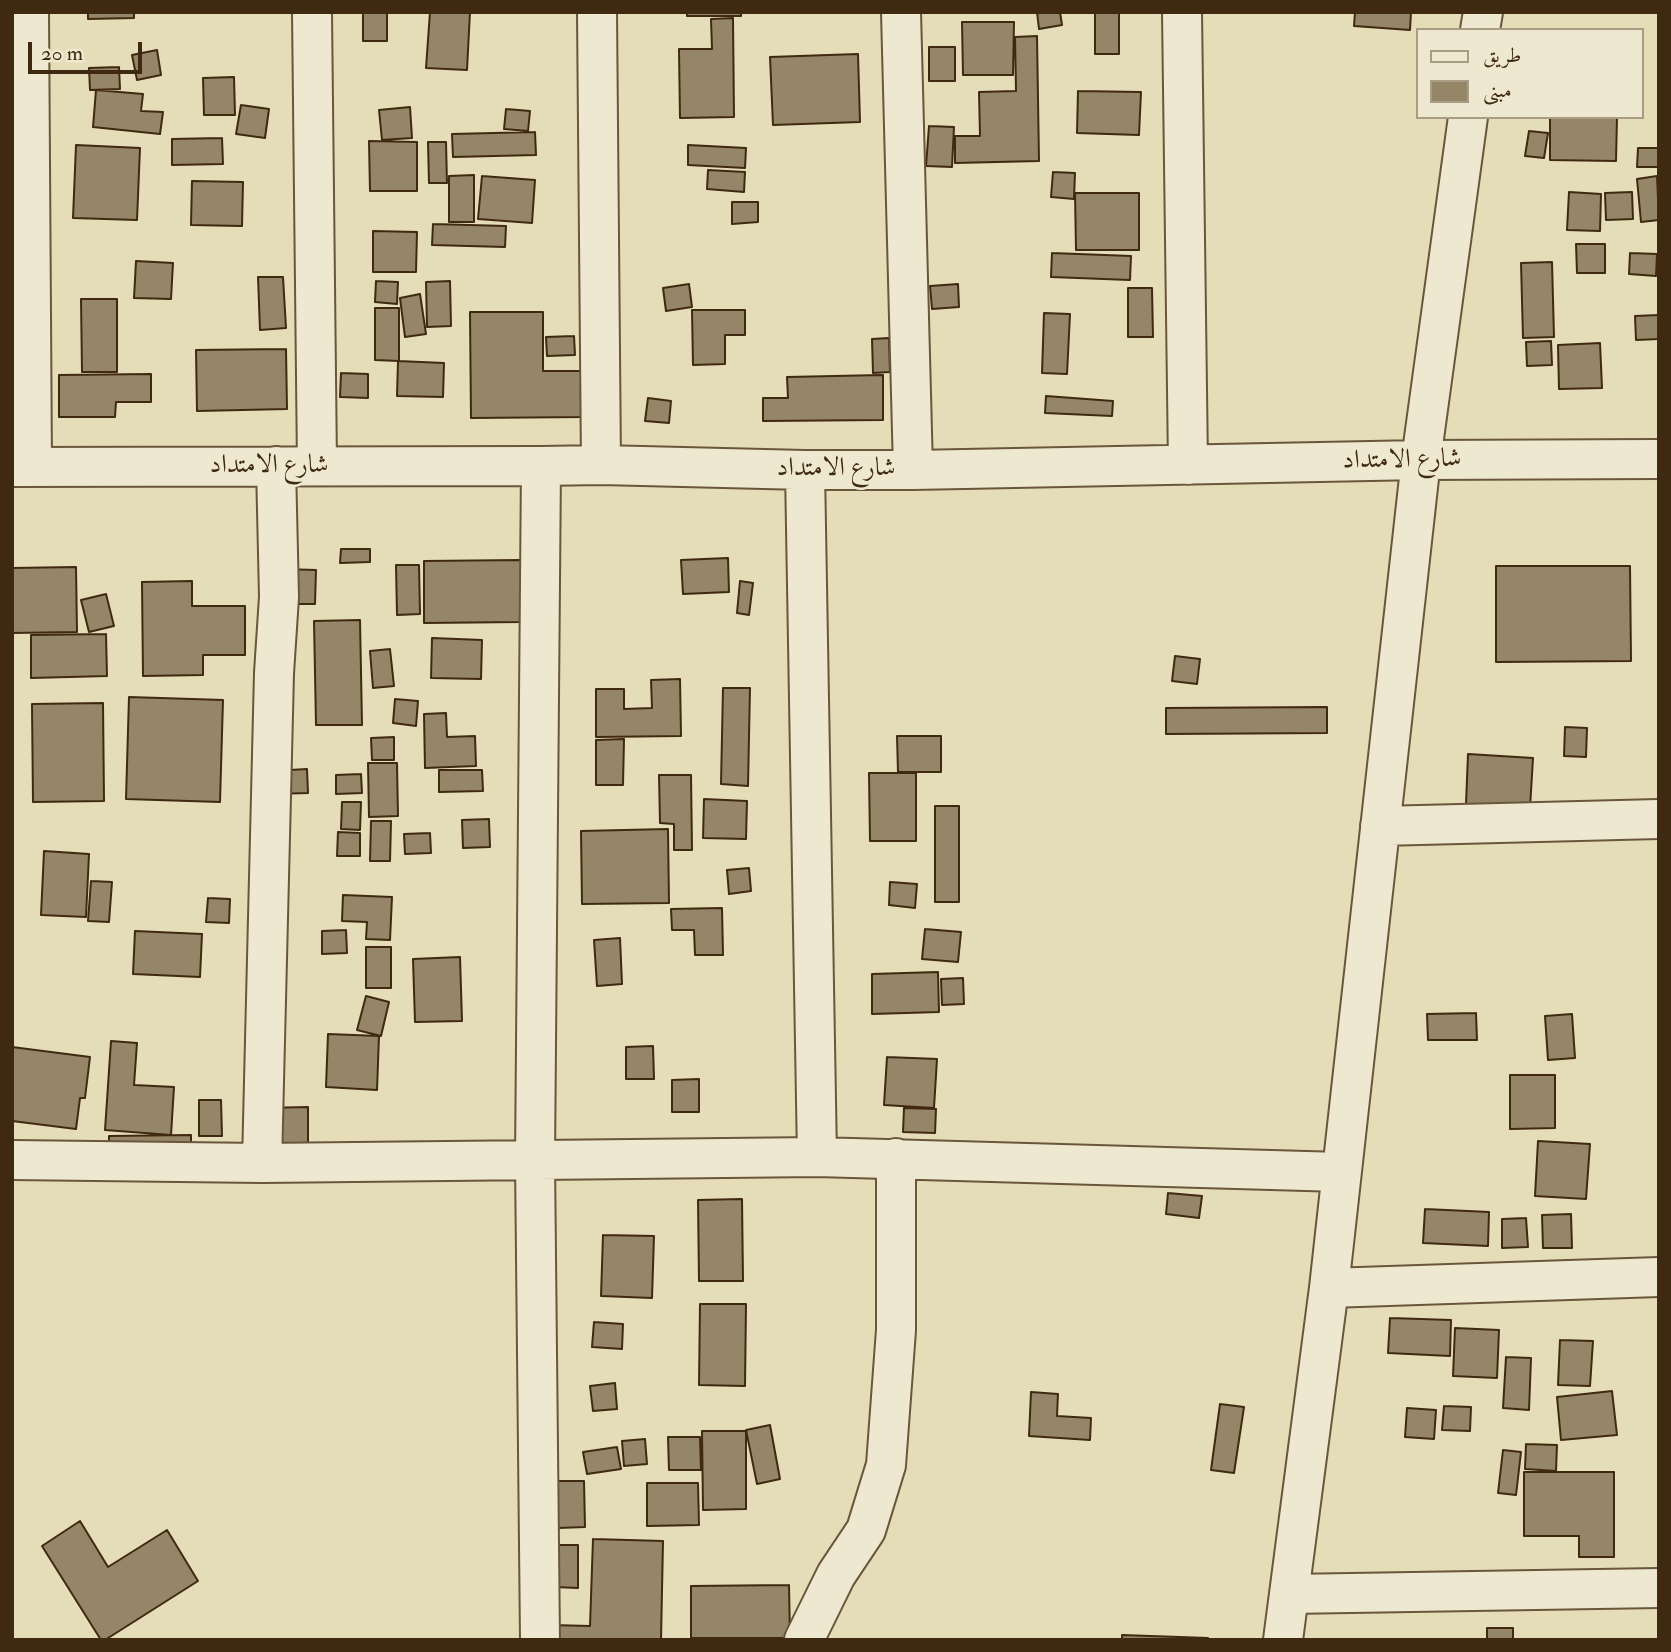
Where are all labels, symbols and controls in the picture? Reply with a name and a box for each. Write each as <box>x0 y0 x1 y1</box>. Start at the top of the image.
scale bar <box>32 28 145 72</box>
legend <box>1416 28 1643 119</box>
text: 20 m <box>41 40 83 67</box>
text: طريق <box>1483 42 1521 69</box>
text: مبنى <box>1483 77 1512 104</box>
street label: شارع الامتداد <box>1342 444 1462 478</box>
street label: شارع الامتداد <box>210 450 328 482</box>
street label: شارع الامتداد <box>777 453 895 485</box>

